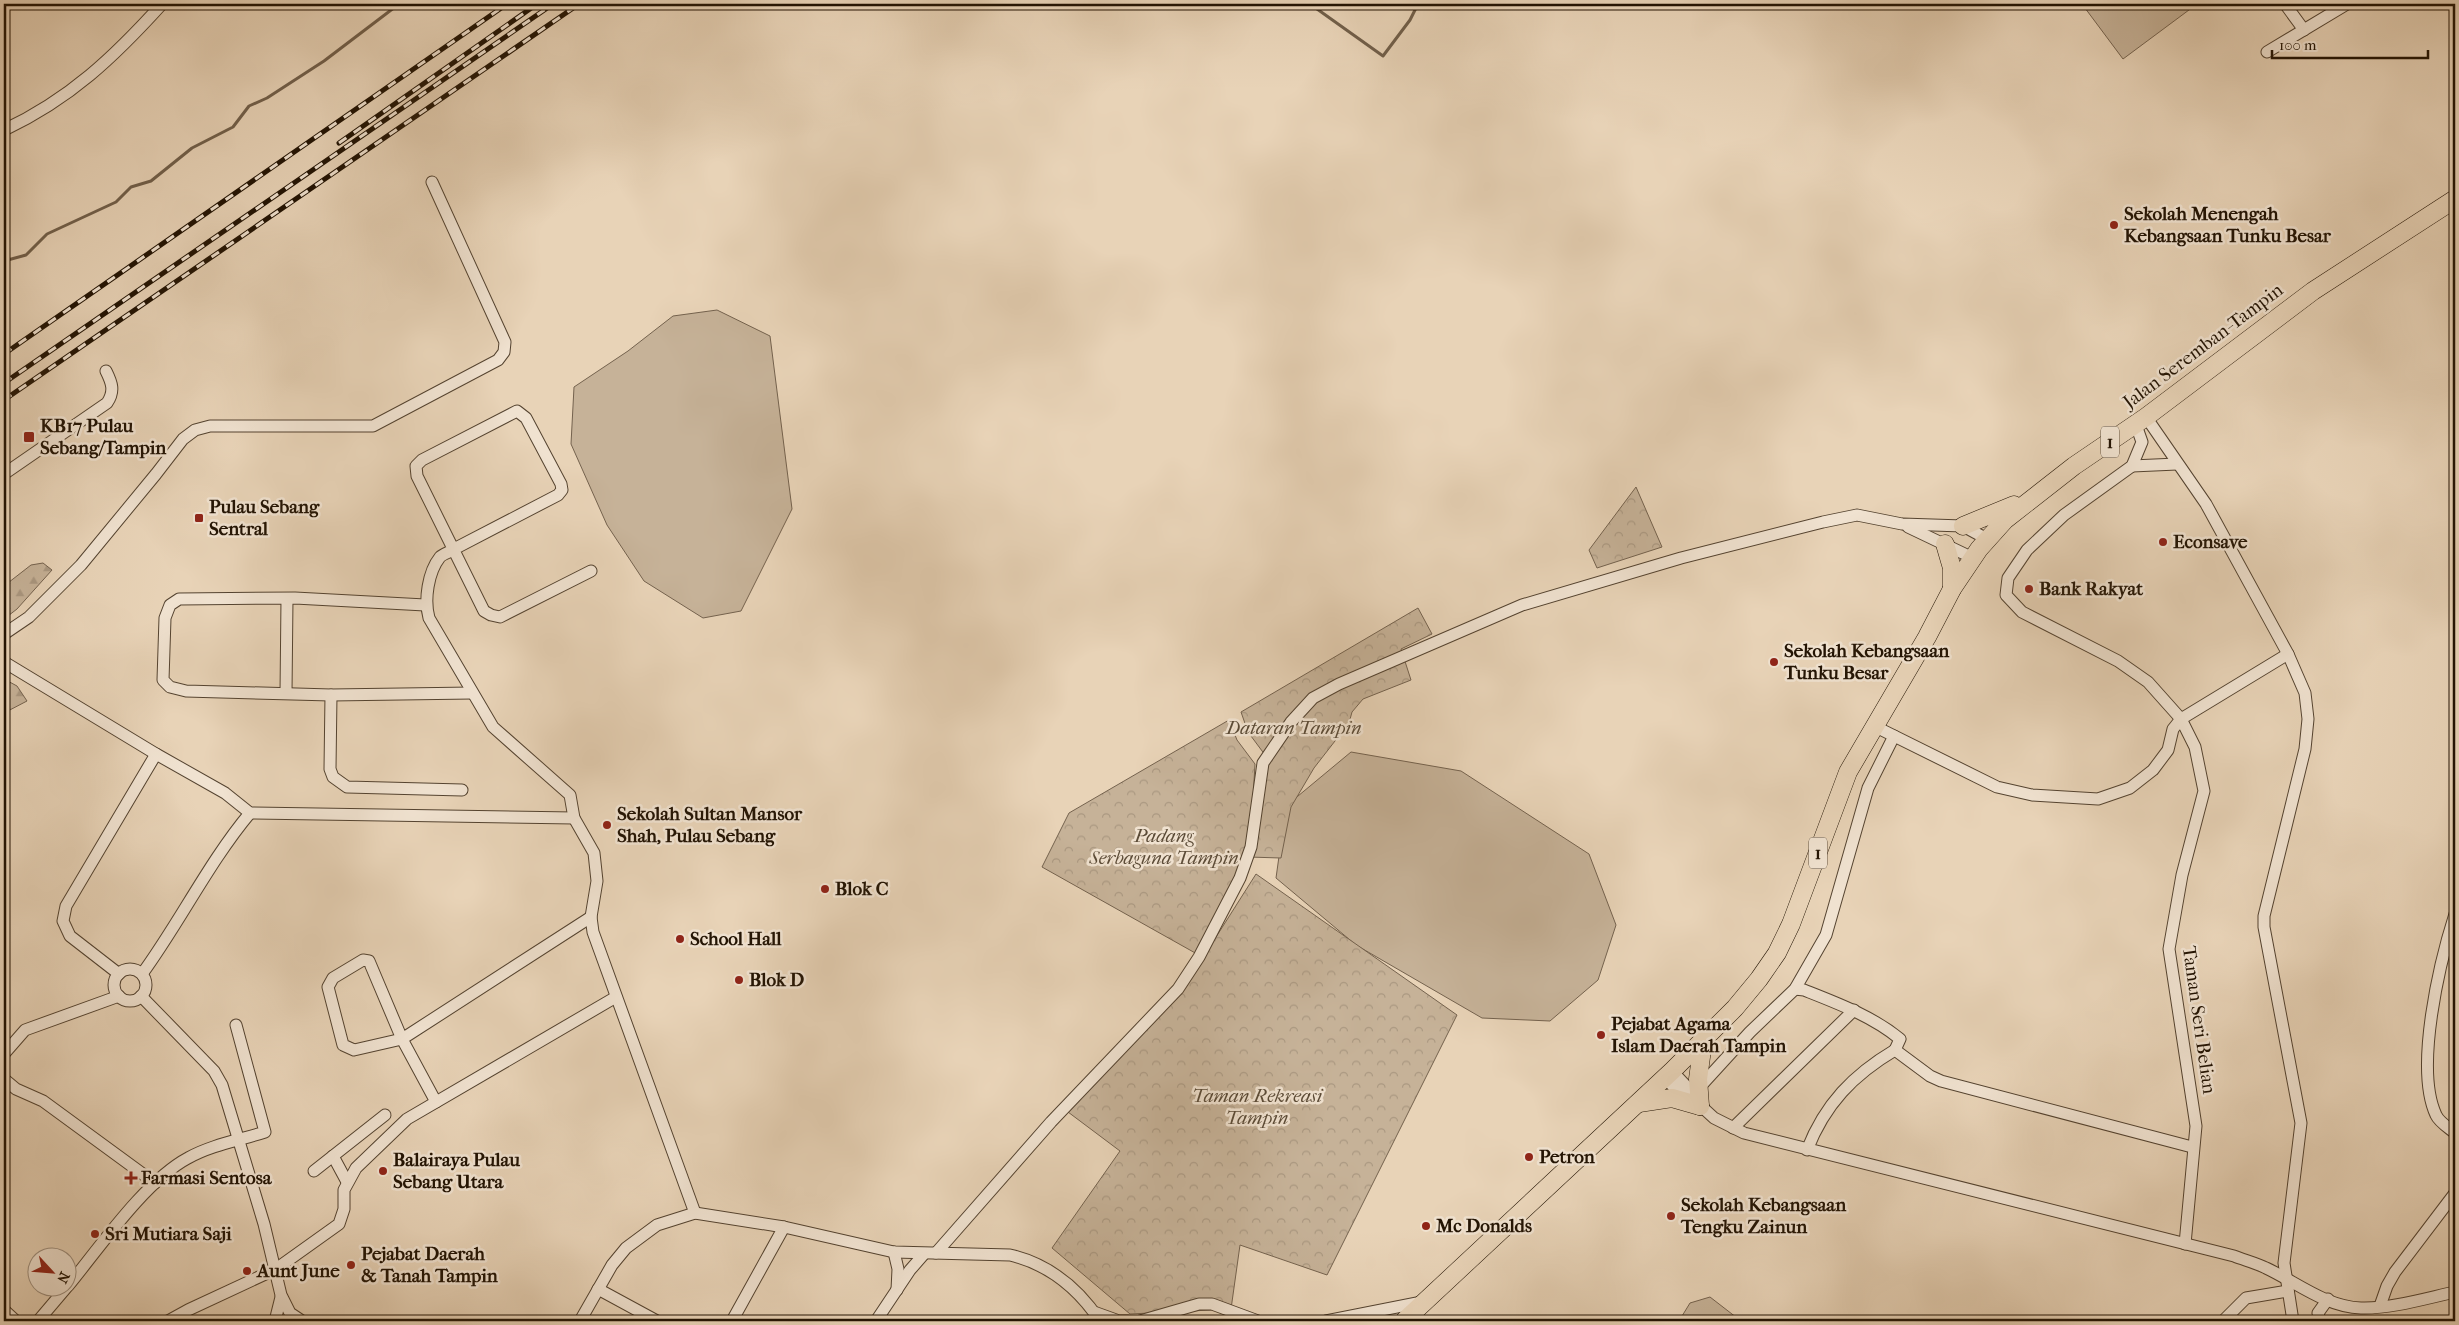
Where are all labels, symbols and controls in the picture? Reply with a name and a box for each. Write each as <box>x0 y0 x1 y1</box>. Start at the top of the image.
scale bar <box>2272 28 2428 60</box>
text: 100 m <box>2279 36 2317 54</box>
place label: Sekolah Menengah Kebangsaan Tunku Besar <box>2124 203 2332 247</box>
marker: Sekolah Menengah Kebangsaan Tunku Besar <box>2108 219 2120 231</box>
street label: Jalan Seremban-Tampin <box>2117 279 2287 414</box>
place label: KB17 Pulau Sebang/Tampin <box>40 415 167 459</box>
road number: 1 <box>2101 427 2119 458</box>
marker: KB17 Pulau Sebang/Tampin <box>22 430 36 444</box>
place label: Pulau Sebang Sentral <box>209 496 320 540</box>
marker: Pulau Sebang Sentral <box>193 512 205 524</box>
place label: Econsave <box>2173 531 2248 553</box>
marker: Econsave <box>2157 536 2169 548</box>
place label: Bank Rakyat <box>2039 578 2143 600</box>
marker: Bank Rakyat <box>2023 583 2035 595</box>
place label: Sekolah Kebangsaan Tunku Besar <box>1783 640 1950 684</box>
marker: Sekolah Kebangsaan Tunku Besar <box>1768 656 1780 668</box>
park label: Dataran Tampin <box>1224 717 1362 739</box>
place label: Sekolah Sultan Mansor Shah, Pulau Sebang <box>617 803 803 847</box>
marker: Sekolah Sultan Mansor Shah, Pulau Sebang <box>601 819 613 831</box>
park label: Padang Serbaguna Tampin <box>1088 825 1239 869</box>
road number: 1 <box>1809 838 1827 868</box>
place label: Blok C <box>835 878 889 900</box>
marker: Blok C <box>819 883 831 895</box>
place label: School Hall <box>690 928 782 950</box>
marker: School Hall <box>674 933 686 945</box>
street label: Taman Seri Belian <box>2178 945 2220 1095</box>
place label: Blok D <box>749 969 805 991</box>
marker: Blok D <box>733 974 745 986</box>
place label: Pejabat Agama Islam Daerah Tampin <box>1611 1013 1787 1057</box>
marker: Pejabat Agama Islam Daerah Tampin <box>1595 1029 1607 1041</box>
park label: Taman Rekreasi Tampin <box>1192 1085 1324 1129</box>
place label: Petron <box>1539 1146 1596 1168</box>
place label: Balairaya Pulau Sebang Utara <box>393 1149 520 1193</box>
marker: Petron <box>1523 1151 1535 1163</box>
marker: Balairaya Pulau Sebang Utara <box>377 1165 389 1177</box>
place label: Farmasi Sentosa <box>140 1167 273 1189</box>
marker: Farmasi Sentosa <box>125 1172 137 1184</box>
place label: Sekolah Kebangsaan Tengku Zainun <box>1680 1194 1847 1238</box>
marker: Sekolah Kebangsaan Tengku Zainun <box>1665 1210 1677 1222</box>
place label: Mc Donalds <box>1435 1215 1532 1237</box>
marker: Mc Donalds <box>1420 1220 1432 1232</box>
place label: Sri Mutiara Saji <box>105 1223 232 1245</box>
marker: Sri Mutiara Saji <box>89 1228 101 1240</box>
place label: Pejabat Daerah & Tanah Tampin <box>361 1243 499 1287</box>
north arrow <box>28 1248 78 1298</box>
marker: Pejabat Daerah & Tanah Tampin <box>345 1259 357 1271</box>
place label: Aunt June <box>256 1260 340 1282</box>
marker: Aunt June <box>241 1265 253 1277</box>
text: N <box>53 1269 73 1286</box>

